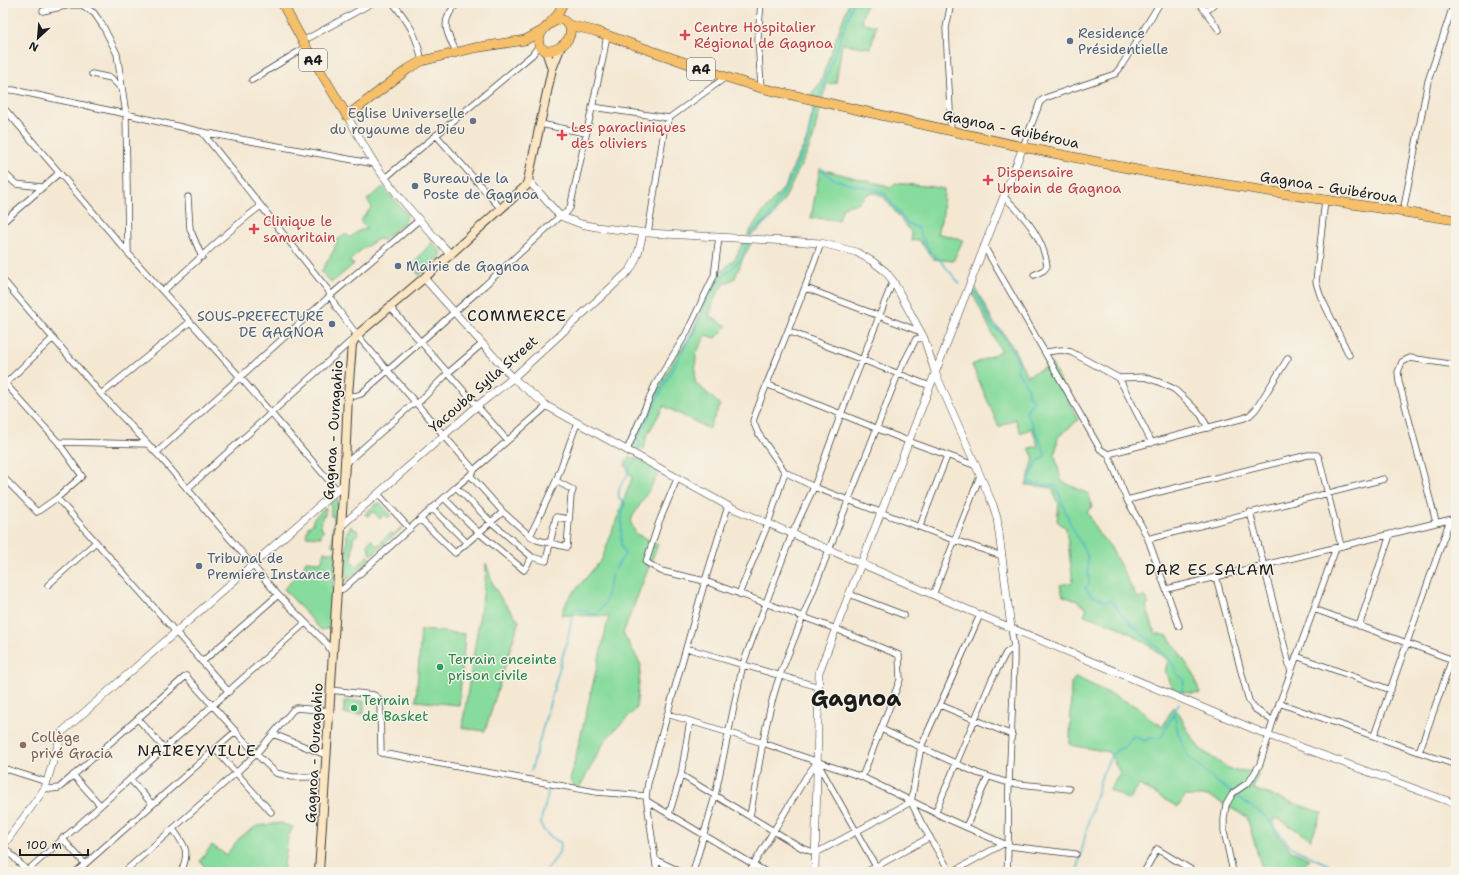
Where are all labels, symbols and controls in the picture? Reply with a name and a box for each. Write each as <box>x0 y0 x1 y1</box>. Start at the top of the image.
north arrow <box>18 18 58 58</box>
place label: Centre Hospitalier Régional de Gagnoa <box>694 18 833 52</box>
place label: Residence Présidentielle <box>1078 24 1168 58</box>
marker: Centre Hospitalier Régional de Gagnoa <box>679 29 691 41</box>
marker: Residence Présidentielle <box>1065 36 1075 46</box>
text: N <box>26 38 41 55</box>
road number: A4 <box>299 49 327 71</box>
road number: A4 <box>687 58 715 80</box>
place label: Eglise Universelle du royaume de Dieu <box>330 104 465 138</box>
street label: Gagnoa - Guibéroua <box>941 106 1081 152</box>
marker: Eglise Universelle du royaume de Dieu <box>468 116 478 126</box>
place label: Les paracliniques des oliviers <box>571 118 686 152</box>
marker: Les paracliniques des oliviers <box>556 129 568 141</box>
place label: Dispensaire Urbain de Gagnoa <box>997 163 1121 197</box>
street label: Gagnoa - Guibéroua <box>1259 167 1399 207</box>
place label: Bureau de la Poste de Gagnoa <box>423 169 539 203</box>
marker: Dispensaire Urbain de Gagnoa <box>982 174 994 186</box>
marker: Bureau de la Poste de Gagnoa <box>410 181 420 191</box>
place label: Clinique le samaritain <box>263 212 336 246</box>
marker: Clinique le samaritain <box>248 223 260 235</box>
place label: Mairie de Gagnoa <box>406 257 529 275</box>
marker: Mairie de Gagnoa <box>393 261 403 271</box>
district label: COMMERCE <box>467 305 567 326</box>
place label: SOUS-PREFECTURE DE GAGNOA <box>197 307 324 341</box>
marker: SOUS-PREFECTURE DE GAGNOA <box>327 319 337 329</box>
street label: Yacouba Sylla Street <box>425 332 541 436</box>
street label: Gagnoa - Ouragahio <box>319 360 347 500</box>
place label: Tribunal de Premiere Instance <box>207 549 331 583</box>
district label: DAR ES SALAM <box>1145 559 1275 580</box>
marker: Tribunal de Premiere Instance <box>194 561 204 571</box>
place label: Terrain enceinte prison civile <box>448 650 557 684</box>
marker: Terrain enceinte prison civile <box>435 662 445 672</box>
street label: Gagnoa - Ouragahio <box>301 683 327 823</box>
district label: Gagnoa <box>811 684 901 713</box>
place label: Terrain de Basket <box>362 691 428 725</box>
marker: Terrain de Basket <box>349 703 359 713</box>
place label: Collège privé Gracia <box>31 728 113 762</box>
marker: Collège privé Gracia <box>18 740 28 750</box>
district label: NAIREYVILLE <box>137 740 257 761</box>
scale bar <box>20 831 88 857</box>
text: 100 m <box>26 837 62 853</box>

